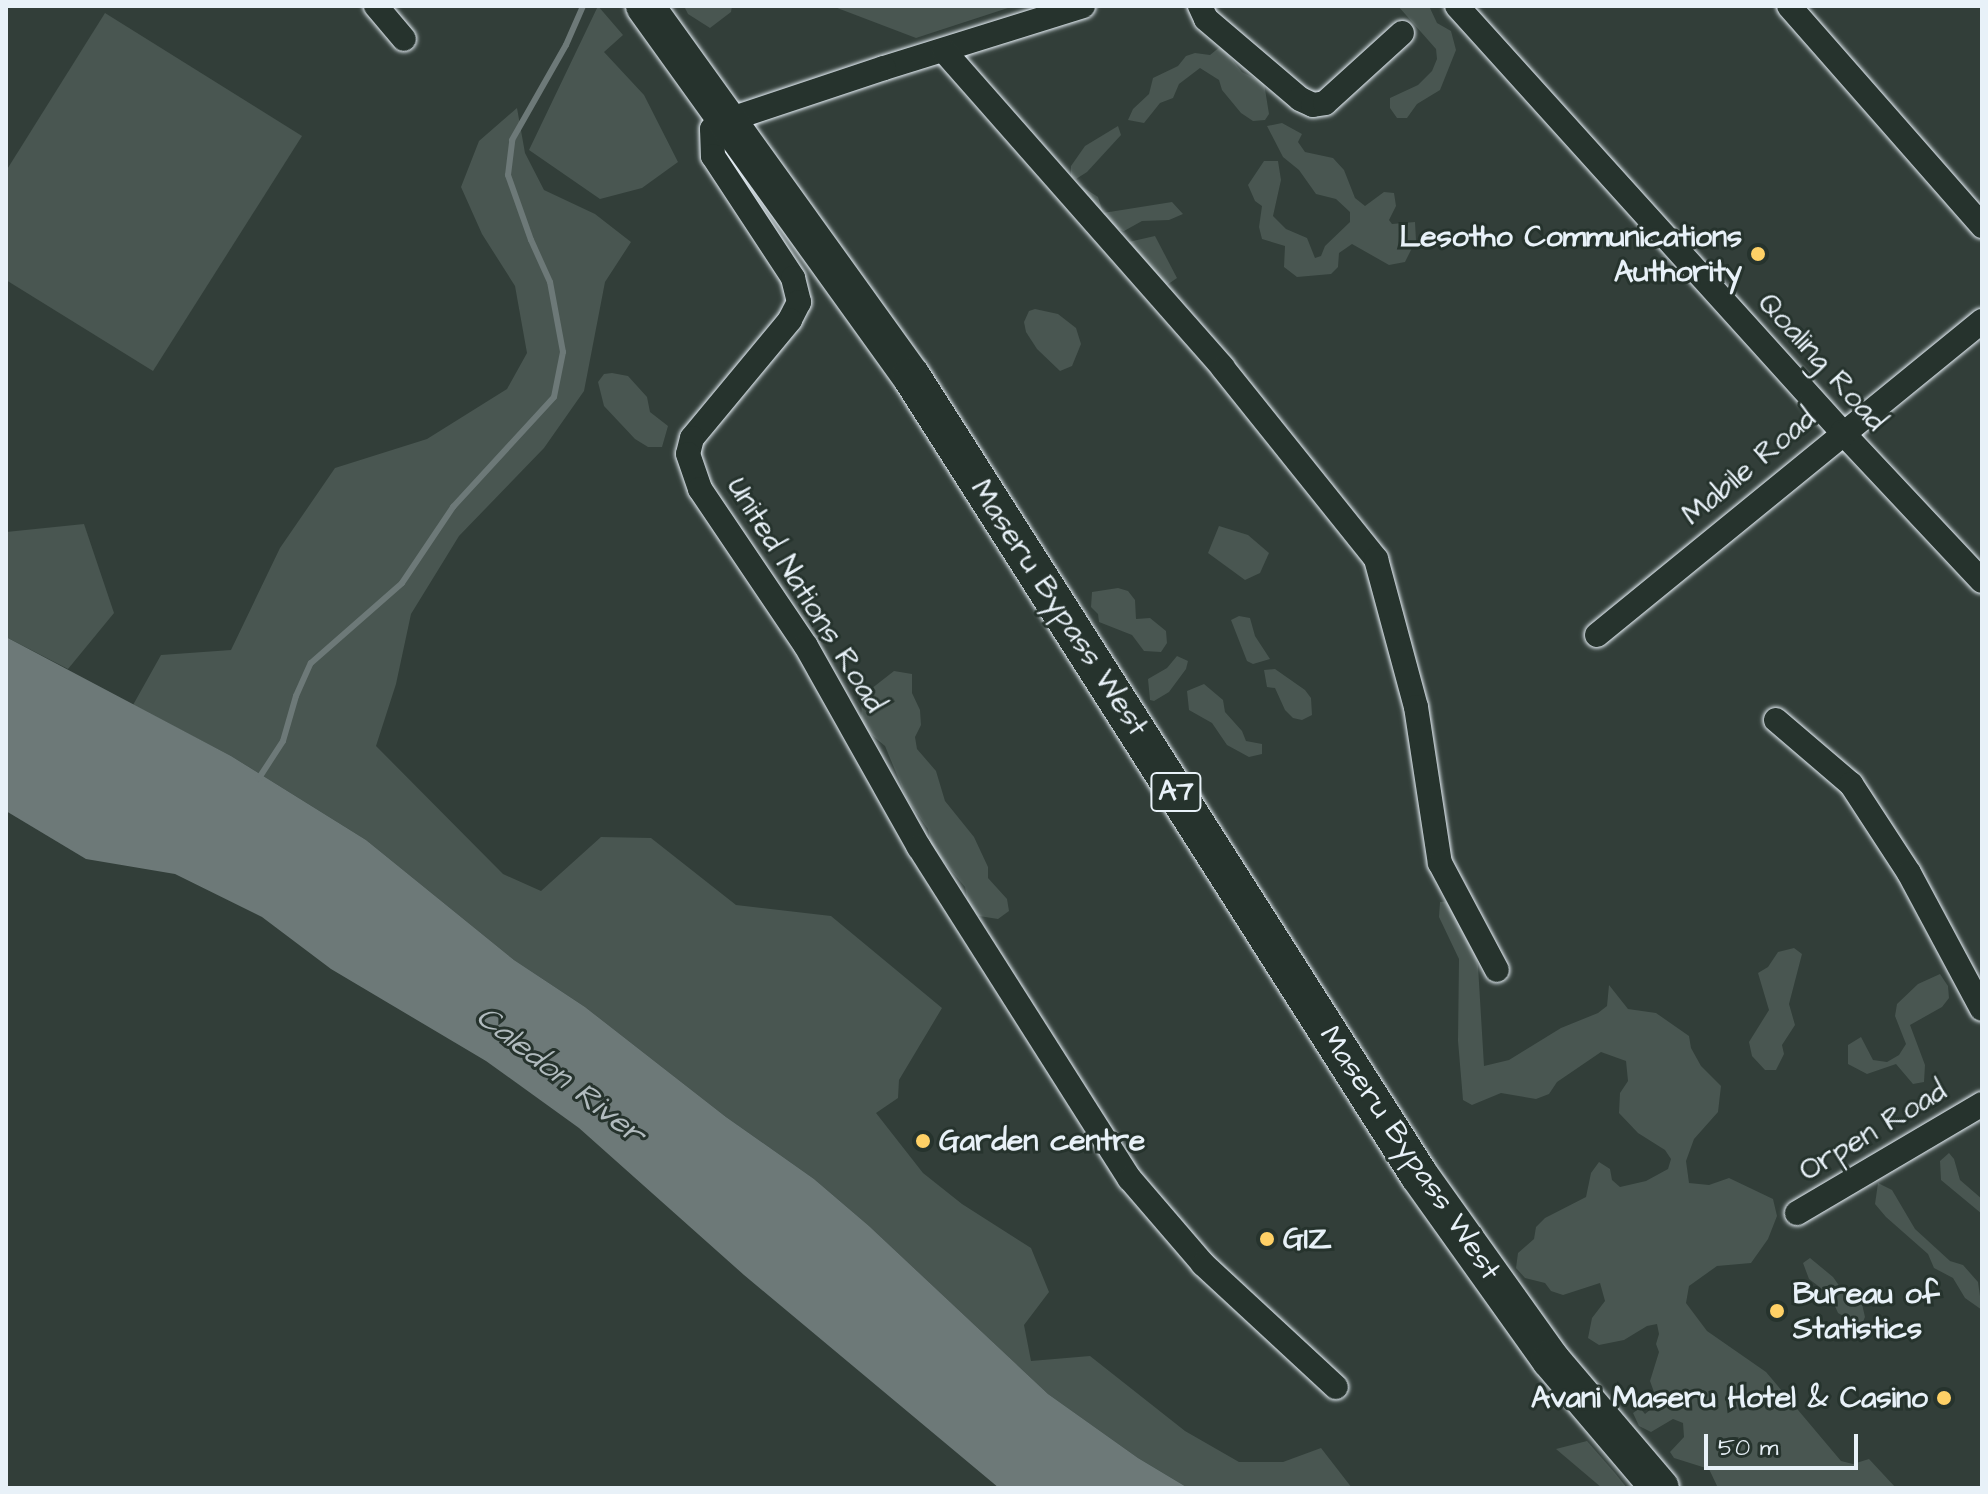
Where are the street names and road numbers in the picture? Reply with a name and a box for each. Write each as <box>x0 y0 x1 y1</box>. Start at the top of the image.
street label: Qoaling Road <box>1750 285 1894 439</box>
street label: Mabile Road <box>1675 401 1823 533</box>
street label: United Nations Road <box>719 471 893 719</box>
street label: Maseru Bypass West <box>963 473 1155 743</box>
road number: A7 <box>1150 768 1202 816</box>
street label: Maseru Bypass West <box>1312 1019 1508 1287</box>
street label: Orpen Road <box>1793 1073 1953 1189</box>

